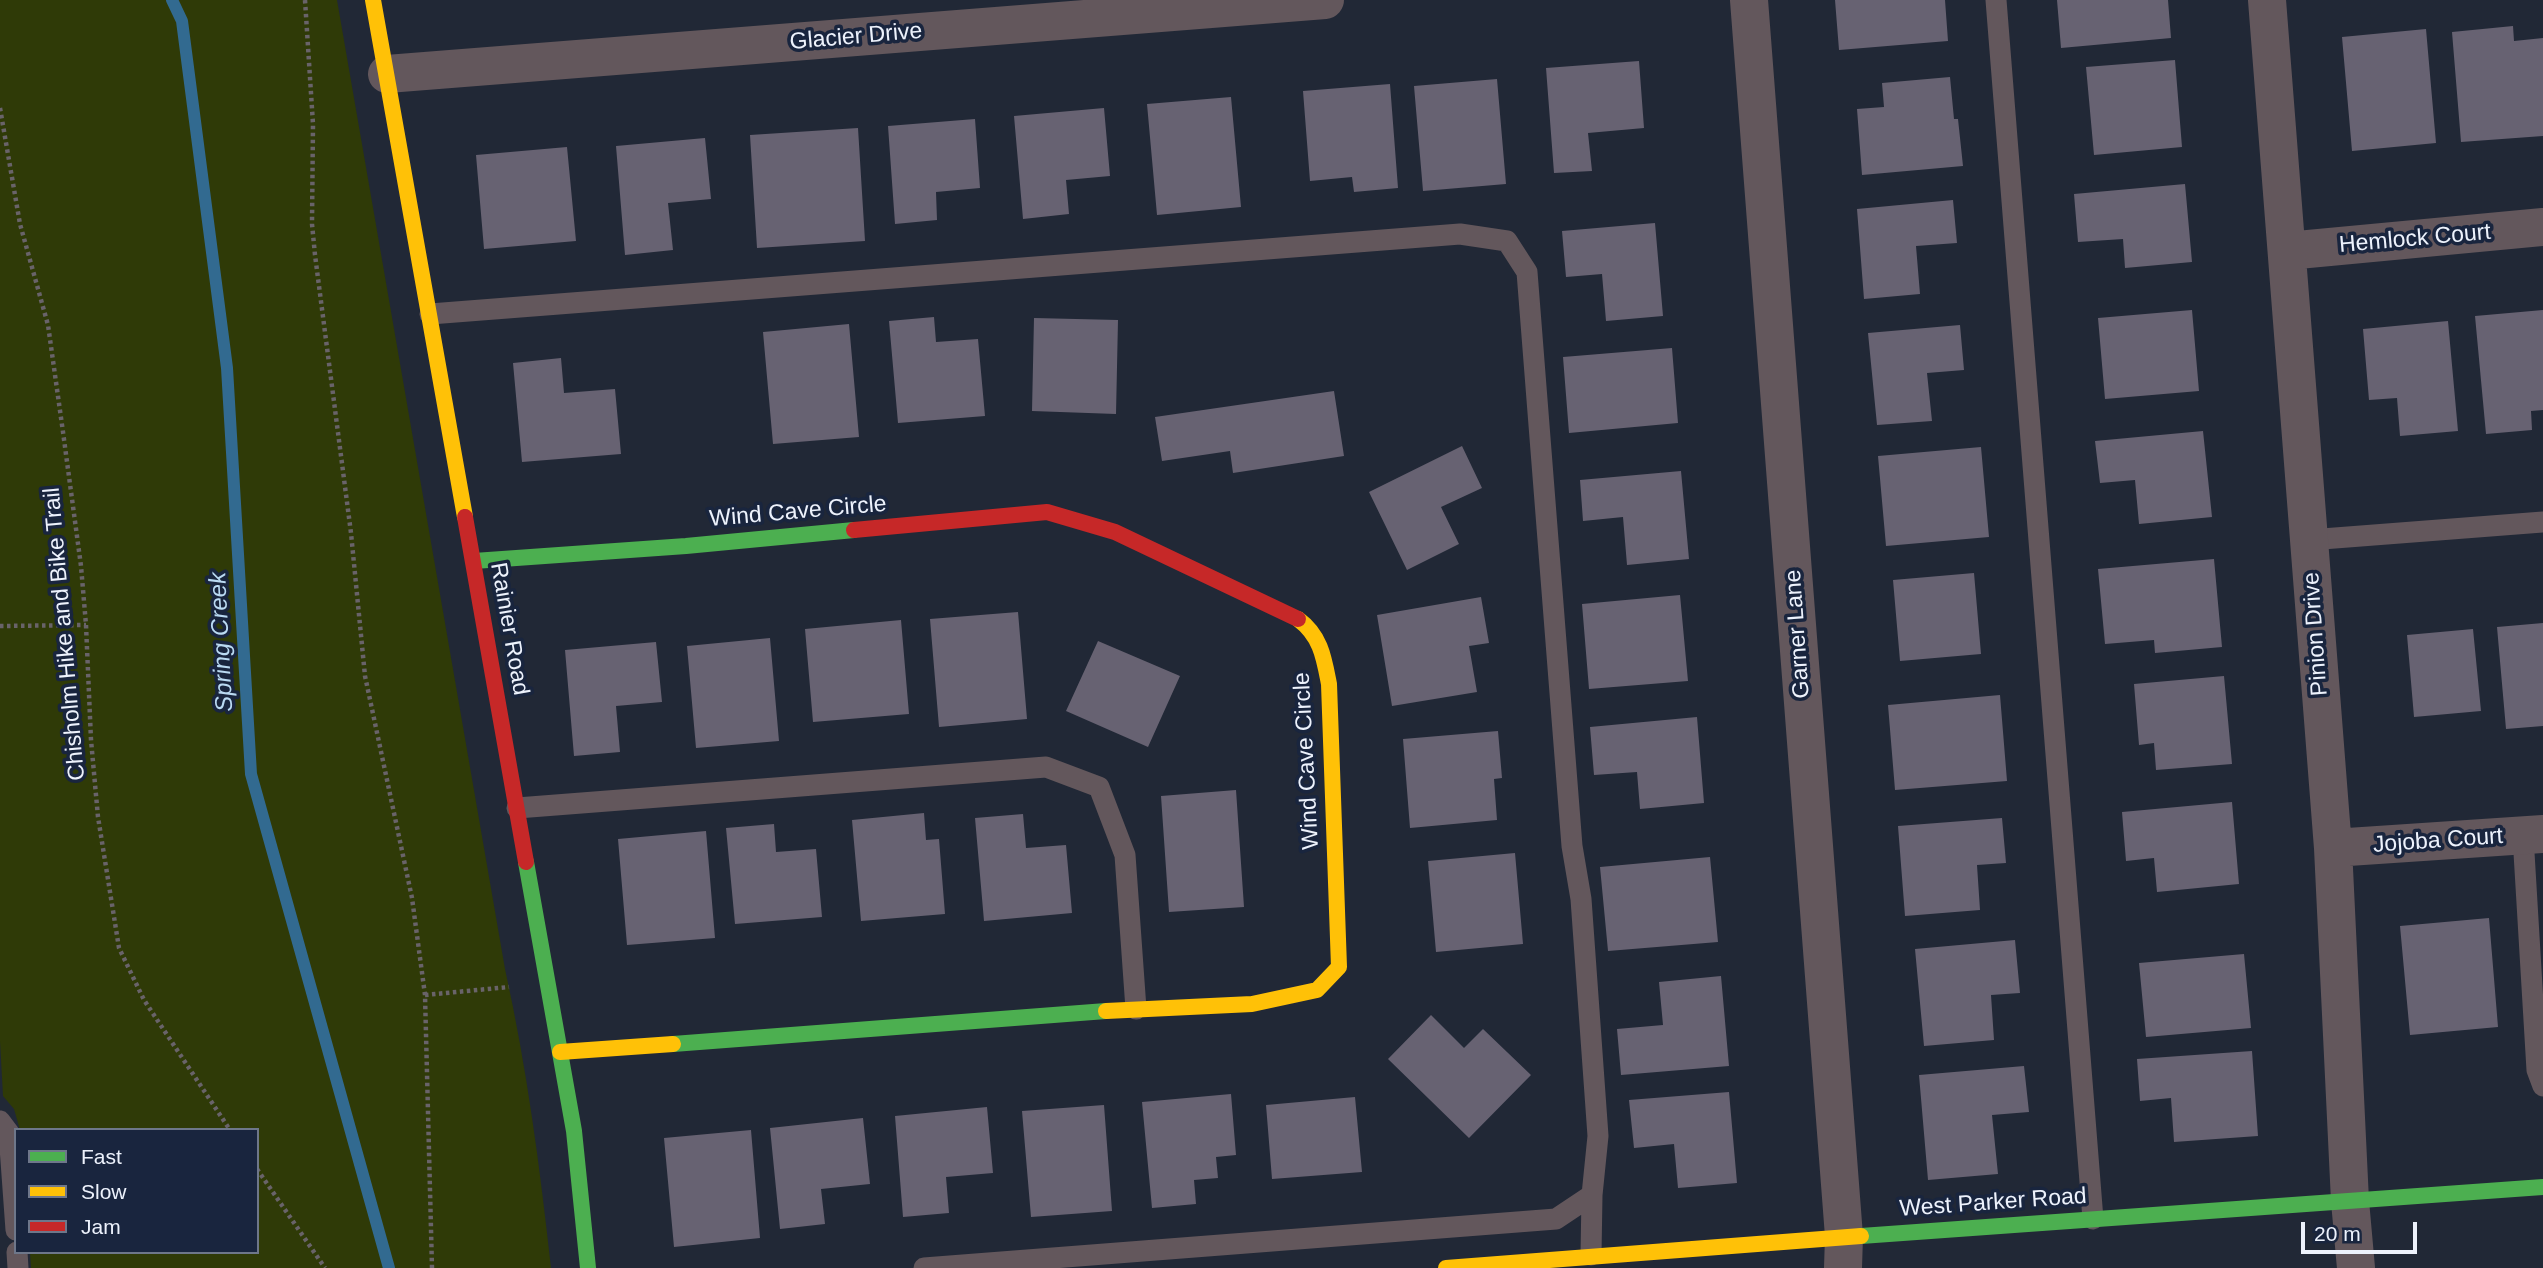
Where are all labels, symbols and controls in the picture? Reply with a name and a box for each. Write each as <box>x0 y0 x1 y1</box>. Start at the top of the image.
street label: Glacier Drive <box>789 17 923 57</box>
street label: Hemlock Court <box>2338 219 2492 259</box>
street label: Chisholm Hike and Bike Trail <box>38 486 92 782</box>
street label: Wind Cave Circle <box>708 491 888 533</box>
street label: Rainier Road <box>484 561 534 697</box>
street label: Garner Lane <box>1780 569 1816 699</box>
water label: Spring Creek <box>204 571 240 713</box>
street label: Pinion Drive <box>2298 571 2334 697</box>
street label: Wind Cave Circle <box>1289 672 1325 850</box>
street label: Jojoba Court <box>2372 823 2504 859</box>
legend <box>14 1128 259 1254</box>
text: Fast <box>81 1145 122 1168</box>
text: Slow <box>81 1180 127 1203</box>
street label: West Parker Road <box>1899 1183 2087 1223</box>
scale bar <box>2305 1208 2420 1252</box>
text: Jam <box>81 1215 121 1238</box>
text: 20 m <box>2314 1222 2361 1245</box>

